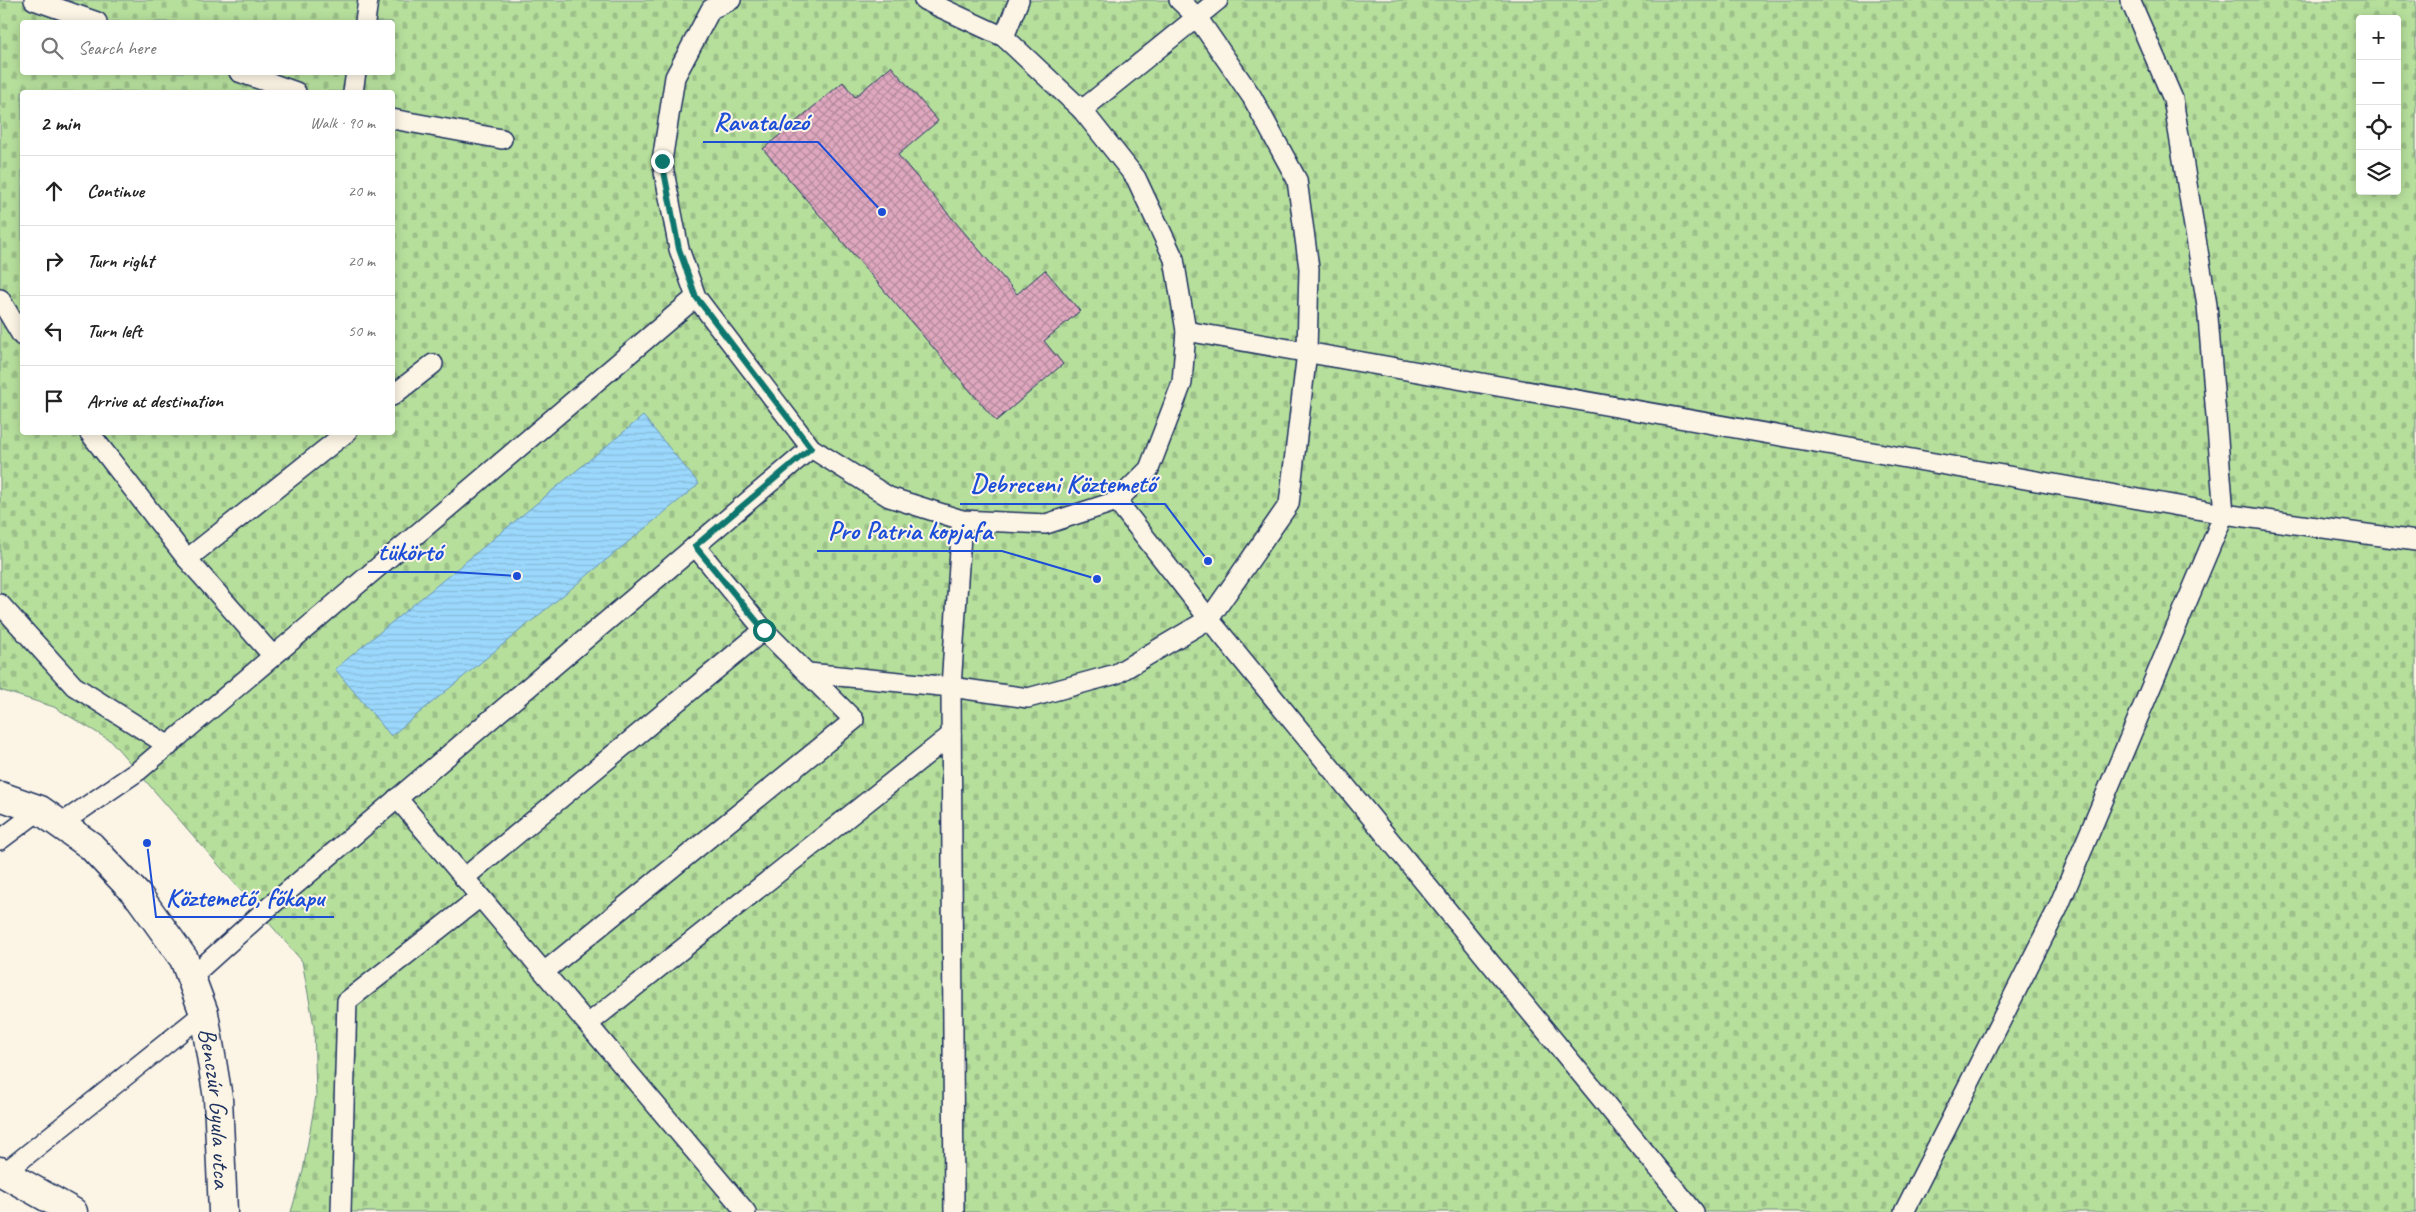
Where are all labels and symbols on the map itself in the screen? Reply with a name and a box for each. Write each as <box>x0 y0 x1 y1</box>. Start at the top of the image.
callout: Ravatalozó <box>703 101 818 142</box>
text: Ravatalozó <box>713 105 812 138</box>
route end <box>651 150 674 173</box>
callout: Debreceni Köztemető <box>960 463 1165 504</box>
text: Debreceni Köztemető <box>971 467 1160 500</box>
callout: Pro Patria kopjafa <box>817 510 1002 551</box>
text: Pro Patria kopjafa <box>828 514 994 547</box>
callout: tükörtó <box>368 531 453 572</box>
text: tükörtó <box>378 535 446 568</box>
route start <box>753 619 776 642</box>
callout: Köztemető, főkapu <box>156 876 334 917</box>
text: Köztemető, főkapu <box>166 881 327 914</box>
street label: Benczúr Gyula utca <box>191 1026 238 1191</box>

